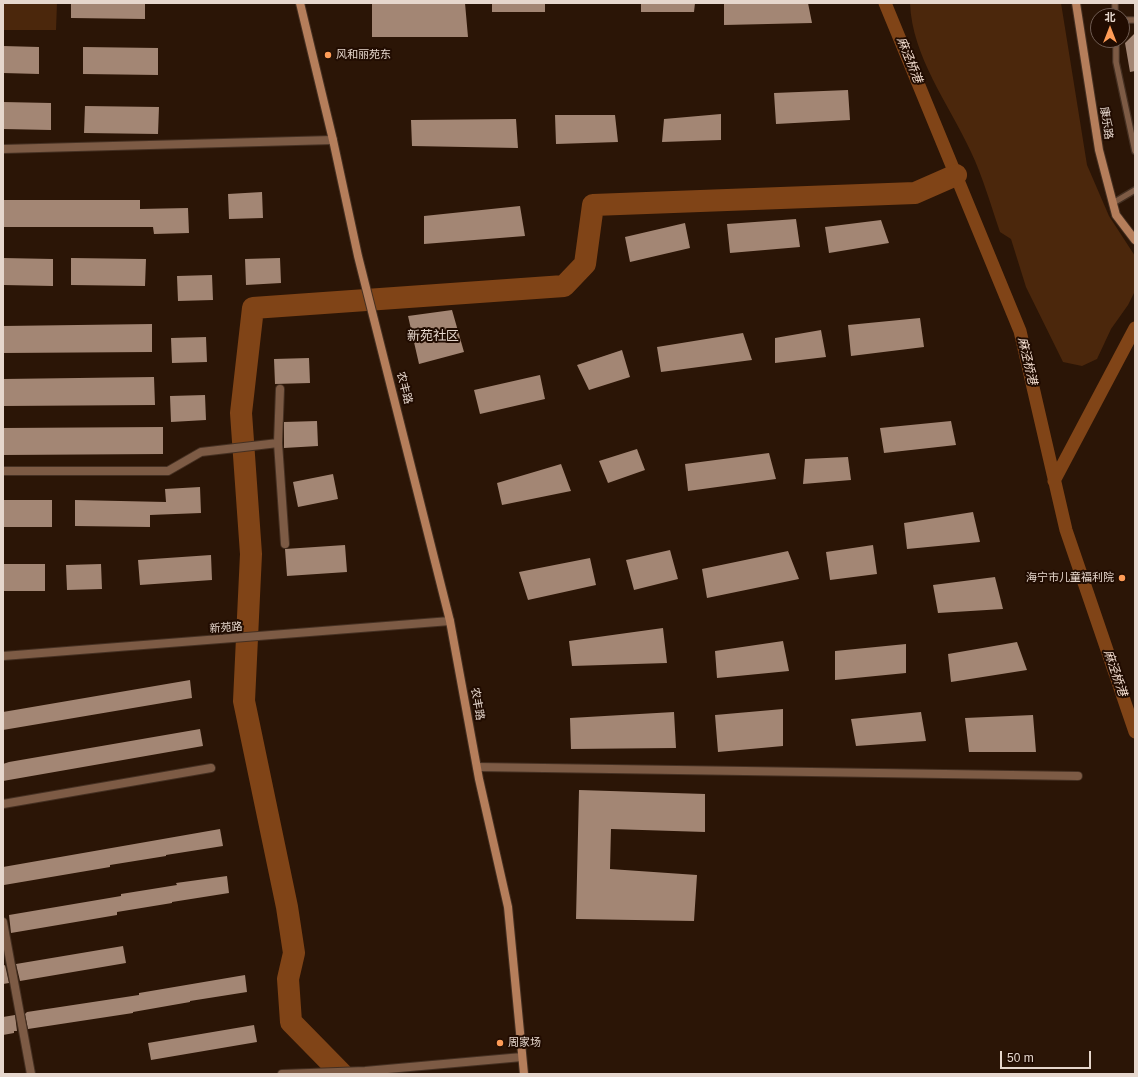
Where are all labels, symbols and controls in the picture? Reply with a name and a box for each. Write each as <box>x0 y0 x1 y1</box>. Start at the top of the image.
north arrow <box>1090 8 1130 48</box>
text: 北 <box>1105 11 1116 23</box>
water label: 麻泾桥港 <box>893 35 925 85</box>
place label: 风和丽苑东 <box>336 48 391 62</box>
marker: 风和丽苑东 <box>323 50 333 60</box>
street label: 康乐路 <box>1097 106 1115 140</box>
district label: 新苑社区 <box>407 328 459 344</box>
water label: 麻泾桥港 <box>1015 336 1039 386</box>
street label: 农丰路 <box>394 370 414 406</box>
place label: 海宁市儿童福利院 <box>1026 571 1114 585</box>
marker: 海宁市儿童福利院 <box>1117 573 1127 583</box>
street label: 新苑路 <box>209 620 243 636</box>
water label: 麻泾桥港 <box>1100 648 1130 698</box>
street label: 农丰路 <box>468 687 486 721</box>
place label: 周家场 <box>508 1036 541 1050</box>
marker: 周家场 <box>495 1038 505 1048</box>
scale bar <box>1002 1043 1093 1069</box>
text: 50 m <box>1007 1051 1034 1065</box>

